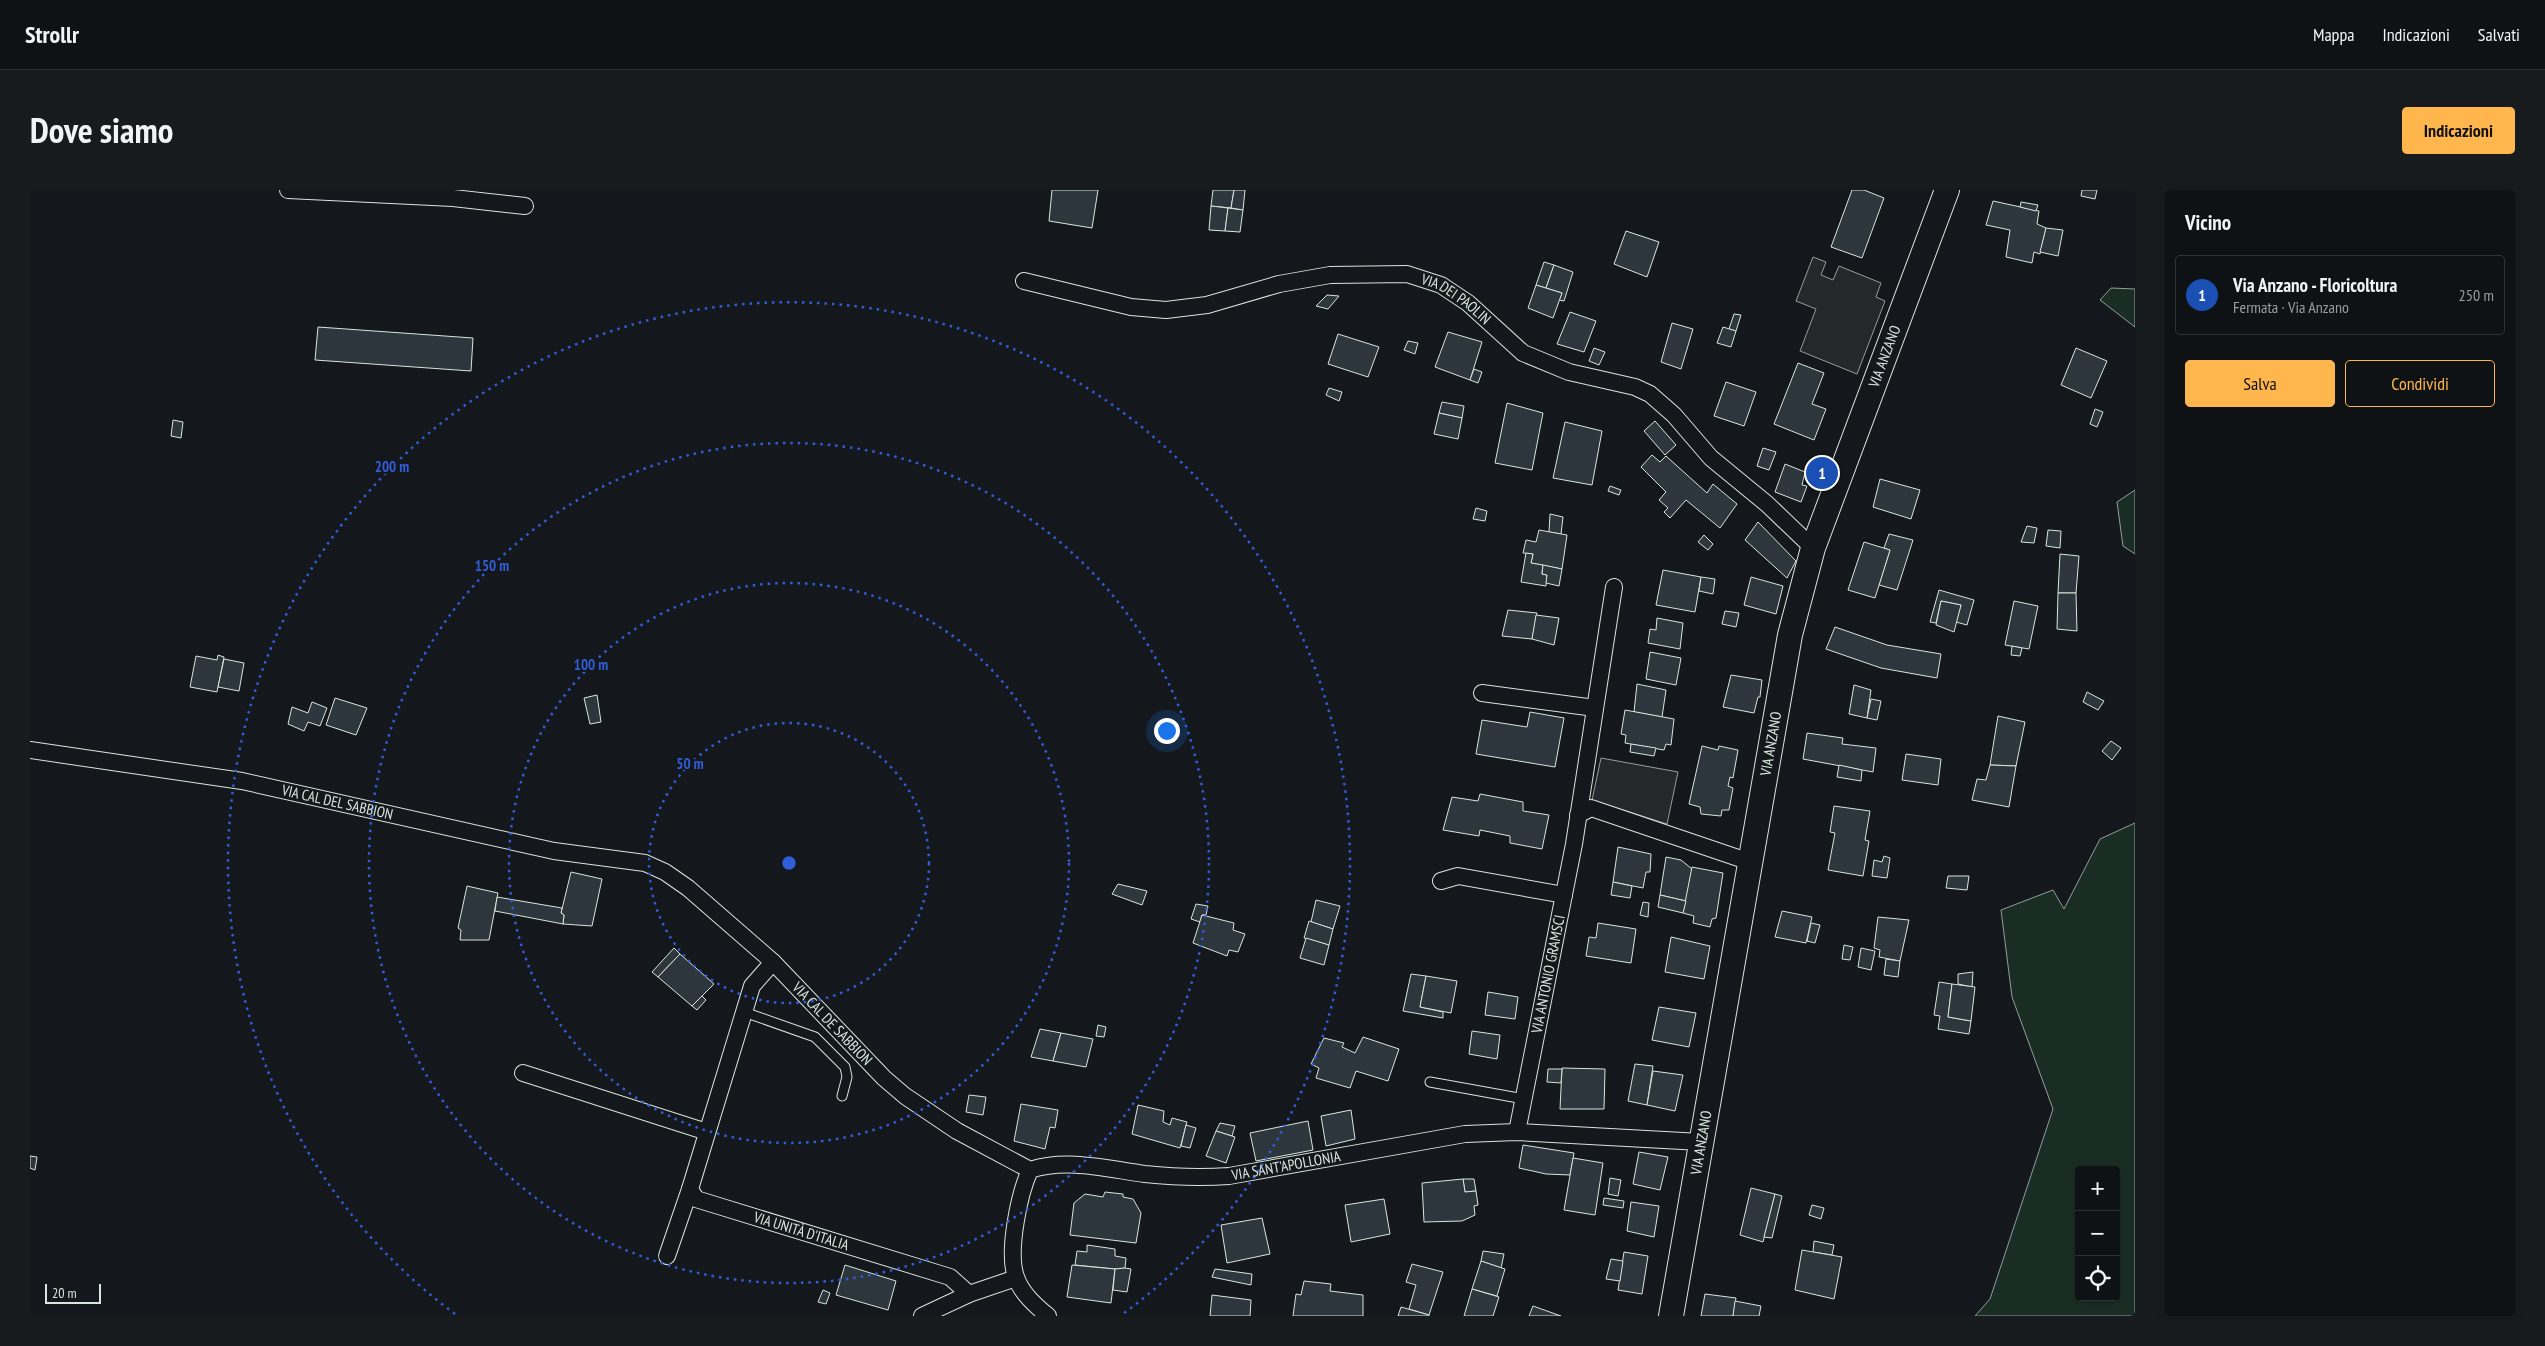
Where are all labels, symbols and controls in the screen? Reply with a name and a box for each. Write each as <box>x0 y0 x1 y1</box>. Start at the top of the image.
text: Strollr <box>25 19 79 50</box>
text: Mappa <box>2313 23 2354 46</box>
text: Indicazioni <box>2382 23 2450 46</box>
text: Salvati <box>2478 23 2520 46</box>
text: Dove siamo <box>30 107 173 153</box>
button: Indicazioni <box>2402 107 2515 154</box>
text: Vicino <box>2185 209 2231 236</box>
street label: VIA DEI PAOLIN <box>1418 269 1495 328</box>
text: Via Anzano - Floricoltura <box>2233 273 2397 297</box>
text: 1 <box>2198 285 2206 305</box>
text: 250 m <box>2459 285 2494 305</box>
text: Fermata · Via Anzano <box>2233 297 2349 317</box>
street label: VIA ANZANO <box>1864 322 1905 391</box>
button: Salva <box>2185 360 2335 407</box>
button: Condividi <box>2345 360 2495 407</box>
pin: 1 <box>1806 454 1838 492</box>
text: 200 m <box>375 457 409 476</box>
text: 150 m <box>475 556 509 575</box>
text: 100 m <box>574 655 608 674</box>
street label: VIA ANZANO <box>1755 710 1785 778</box>
your location <box>1154 718 1180 744</box>
text: 50 m <box>676 754 704 773</box>
street label: VIA CAL DEL SABBION <box>279 780 395 824</box>
centre of rings <box>780 854 798 872</box>
street label: VIA ANTONIO GRAMSCI <box>1527 913 1569 1036</box>
street label: VIA CAL DE SABBION <box>788 977 877 1069</box>
street label: VIA ANZANO <box>1686 1109 1716 1177</box>
street label: VIA SANT'APOLLONIA <box>1229 1146 1343 1185</box>
map controls <box>2075 1166 2120 1301</box>
button: + <box>2075 1166 2120 1211</box>
street label: VIA UNITÀ D'ITALIA <box>751 1207 852 1255</box>
button: − <box>2075 1211 2120 1256</box>
button: locate <box>2075 1256 2120 1301</box>
scale bar <box>45 1281 101 1304</box>
text: 20 m <box>52 1284 77 1302</box>

